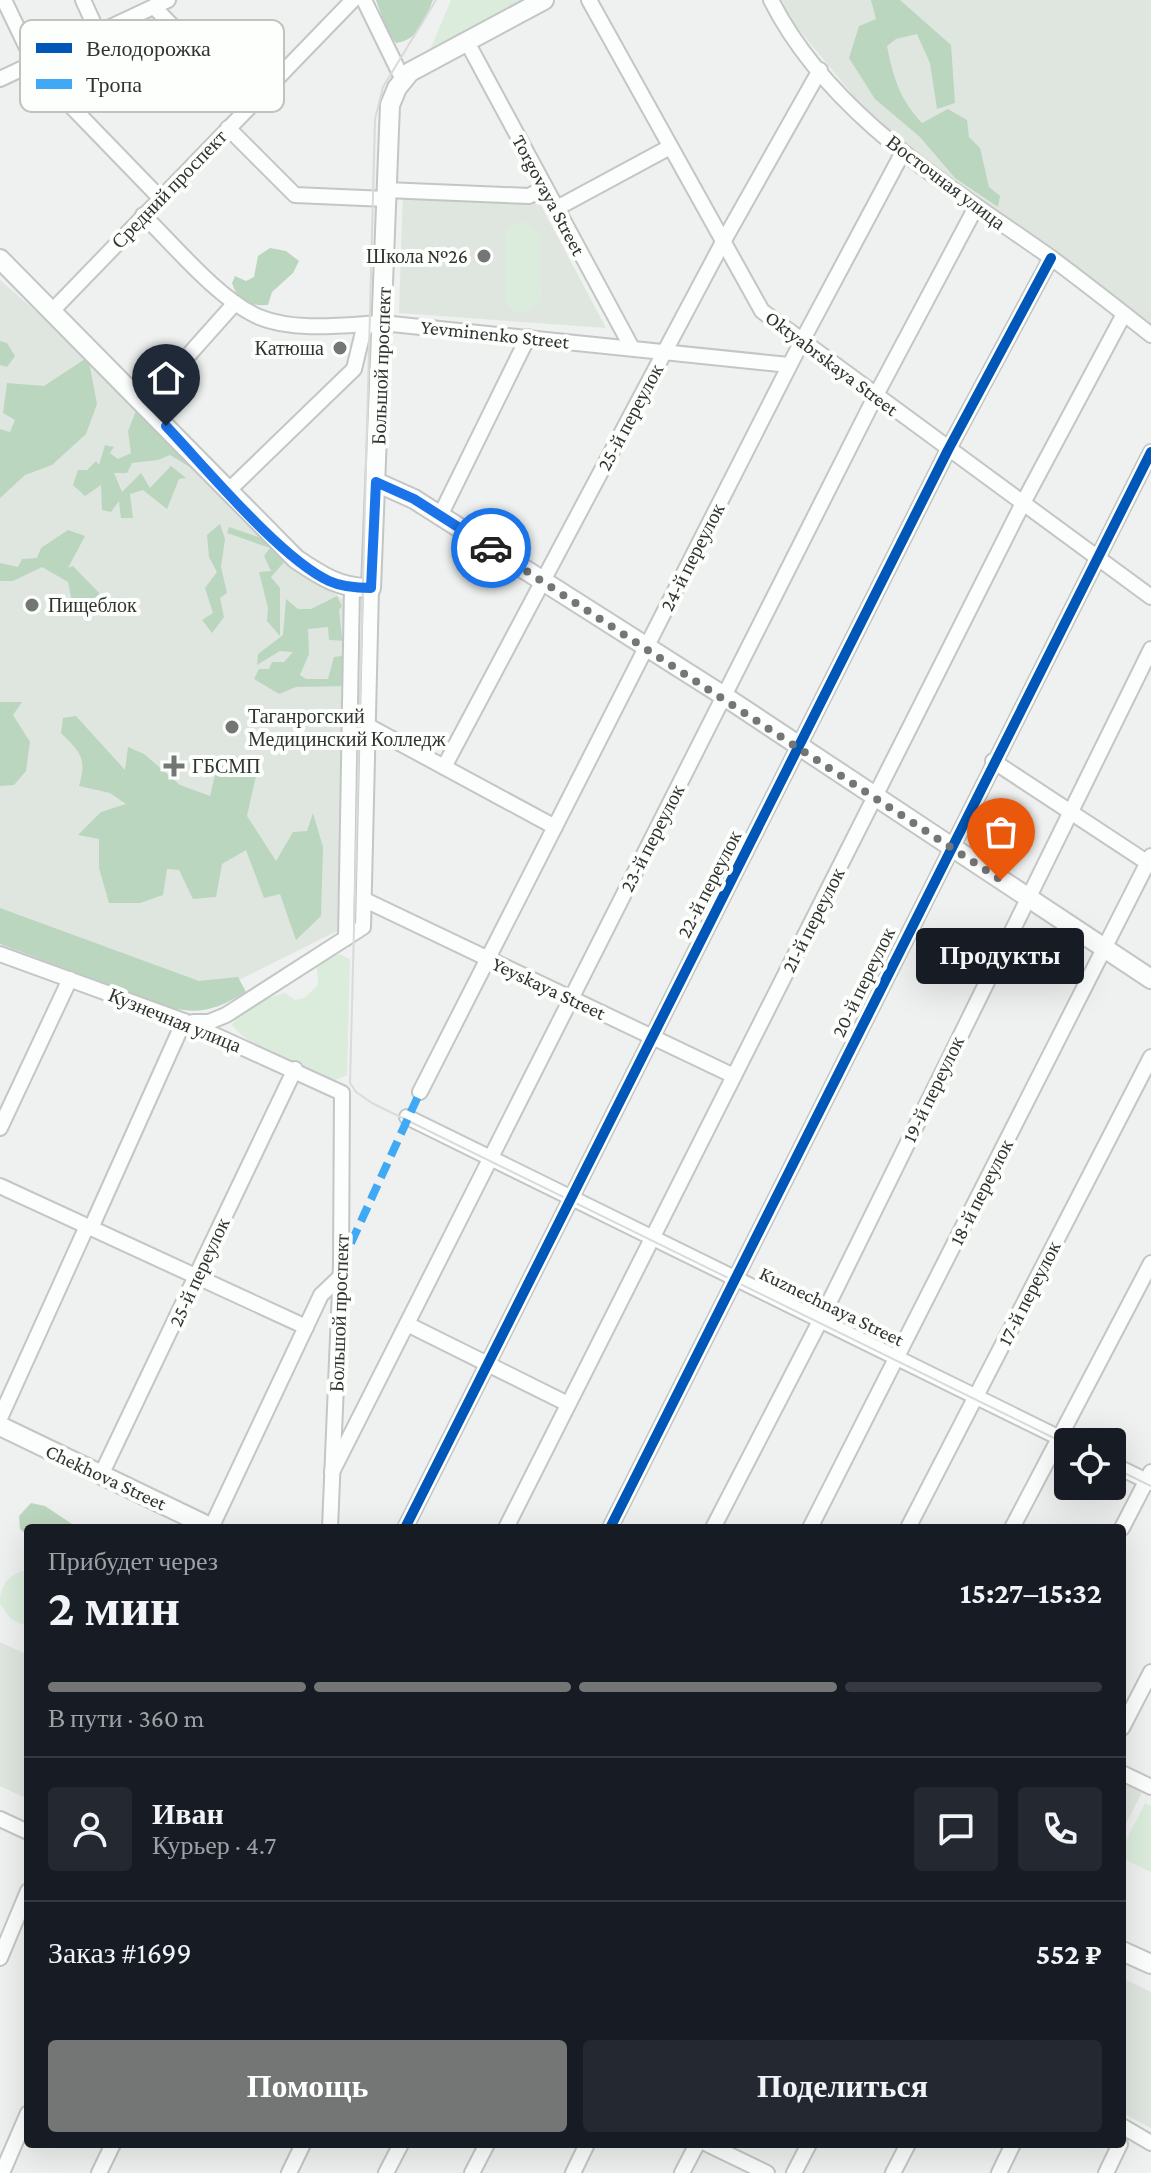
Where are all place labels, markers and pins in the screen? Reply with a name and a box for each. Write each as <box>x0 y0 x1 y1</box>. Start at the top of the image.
place label: Школа №26 <box>366 245 468 267</box>
marker: Школа №26 <box>475 247 493 265</box>
place label: Катюша <box>255 337 324 359</box>
marker: Катюша <box>331 339 349 357</box>
pin <box>132 344 200 426</box>
place label: Пищеблок <box>48 594 137 617</box>
marker: Пищеблок <box>23 596 41 614</box>
place label: Таганрогский Медицинский Колледж <box>248 705 446 751</box>
marker: Таганрогский Медицинский Колледж <box>223 718 241 736</box>
marker: ГБСМП <box>163 755 185 777</box>
place label: ГБСМП <box>192 755 260 777</box>
pin <box>967 798 1035 880</box>
callout: Продукты <box>917 928 1085 984</box>

